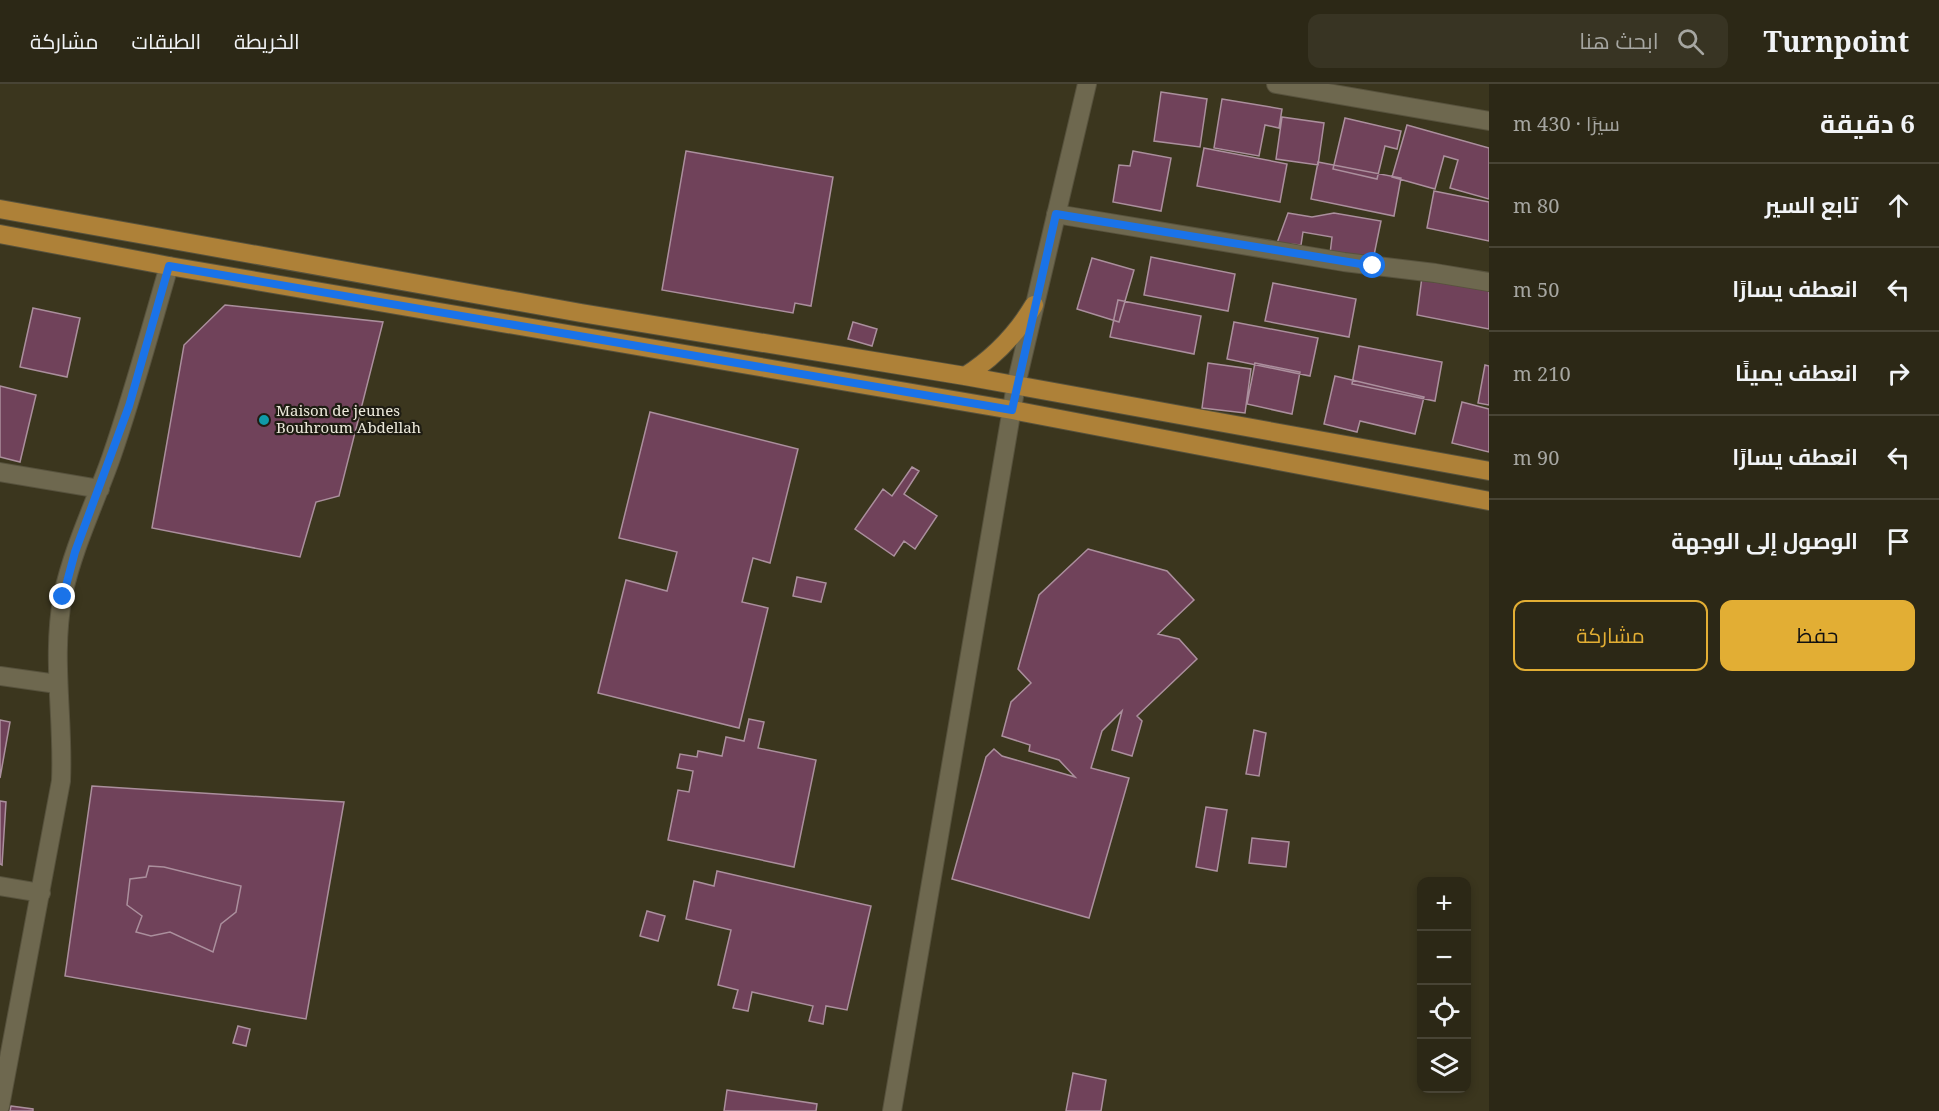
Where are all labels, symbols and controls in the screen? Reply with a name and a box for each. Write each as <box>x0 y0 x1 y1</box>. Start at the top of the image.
search box <box>1308 14 1728 68</box>
text: Turnpoint <box>1764 22 1909 60</box>
text: ابحث هنا <box>1579 25 1659 55</box>
icon: search <box>1674 25 1707 58</box>
text: مشاركة <box>30 27 99 55</box>
text: الطبقات <box>132 27 201 55</box>
text: الخريطة <box>234 27 300 55</box>
text: 6 دقيقة <box>1820 105 1915 141</box>
text: سيرًا · 430 m <box>1513 110 1620 137</box>
text: تابع السير <box>1765 189 1858 219</box>
icon: ahead <box>1882 189 1915 222</box>
text: 80 m <box>1513 192 1559 219</box>
route start <box>1359 252 1385 278</box>
text: انعطف يسارًا <box>1732 273 1858 303</box>
icon: left <box>1882 273 1915 306</box>
text: 50 m <box>1513 276 1559 303</box>
text: انعطف يمينًا <box>1735 357 1858 387</box>
icon: right <box>1882 357 1915 390</box>
text: 210 m <box>1513 360 1571 387</box>
place label: Maison de jeunes Bouhroum Abdellah <box>276 400 422 437</box>
marker: Maison de jeunes Bouhroum Abdellah <box>257 413 271 427</box>
text: انعطف يسارًا <box>1732 441 1858 471</box>
icon: left <box>1882 441 1915 474</box>
text: 90 m <box>1513 444 1559 471</box>
text: الوصول إلى الوجهة <box>1671 525 1858 555</box>
icon: arrive <box>1882 525 1915 558</box>
route end <box>49 583 75 609</box>
button: مشاركة <box>1513 600 1708 671</box>
button: حفظ <box>1720 600 1915 671</box>
map controls <box>1417 877 1471 1093</box>
button: + <box>1417 877 1471 931</box>
button: − <box>1417 931 1471 985</box>
button: locate <box>1417 985 1471 1039</box>
button: layers <box>1417 1039 1471 1093</box>

